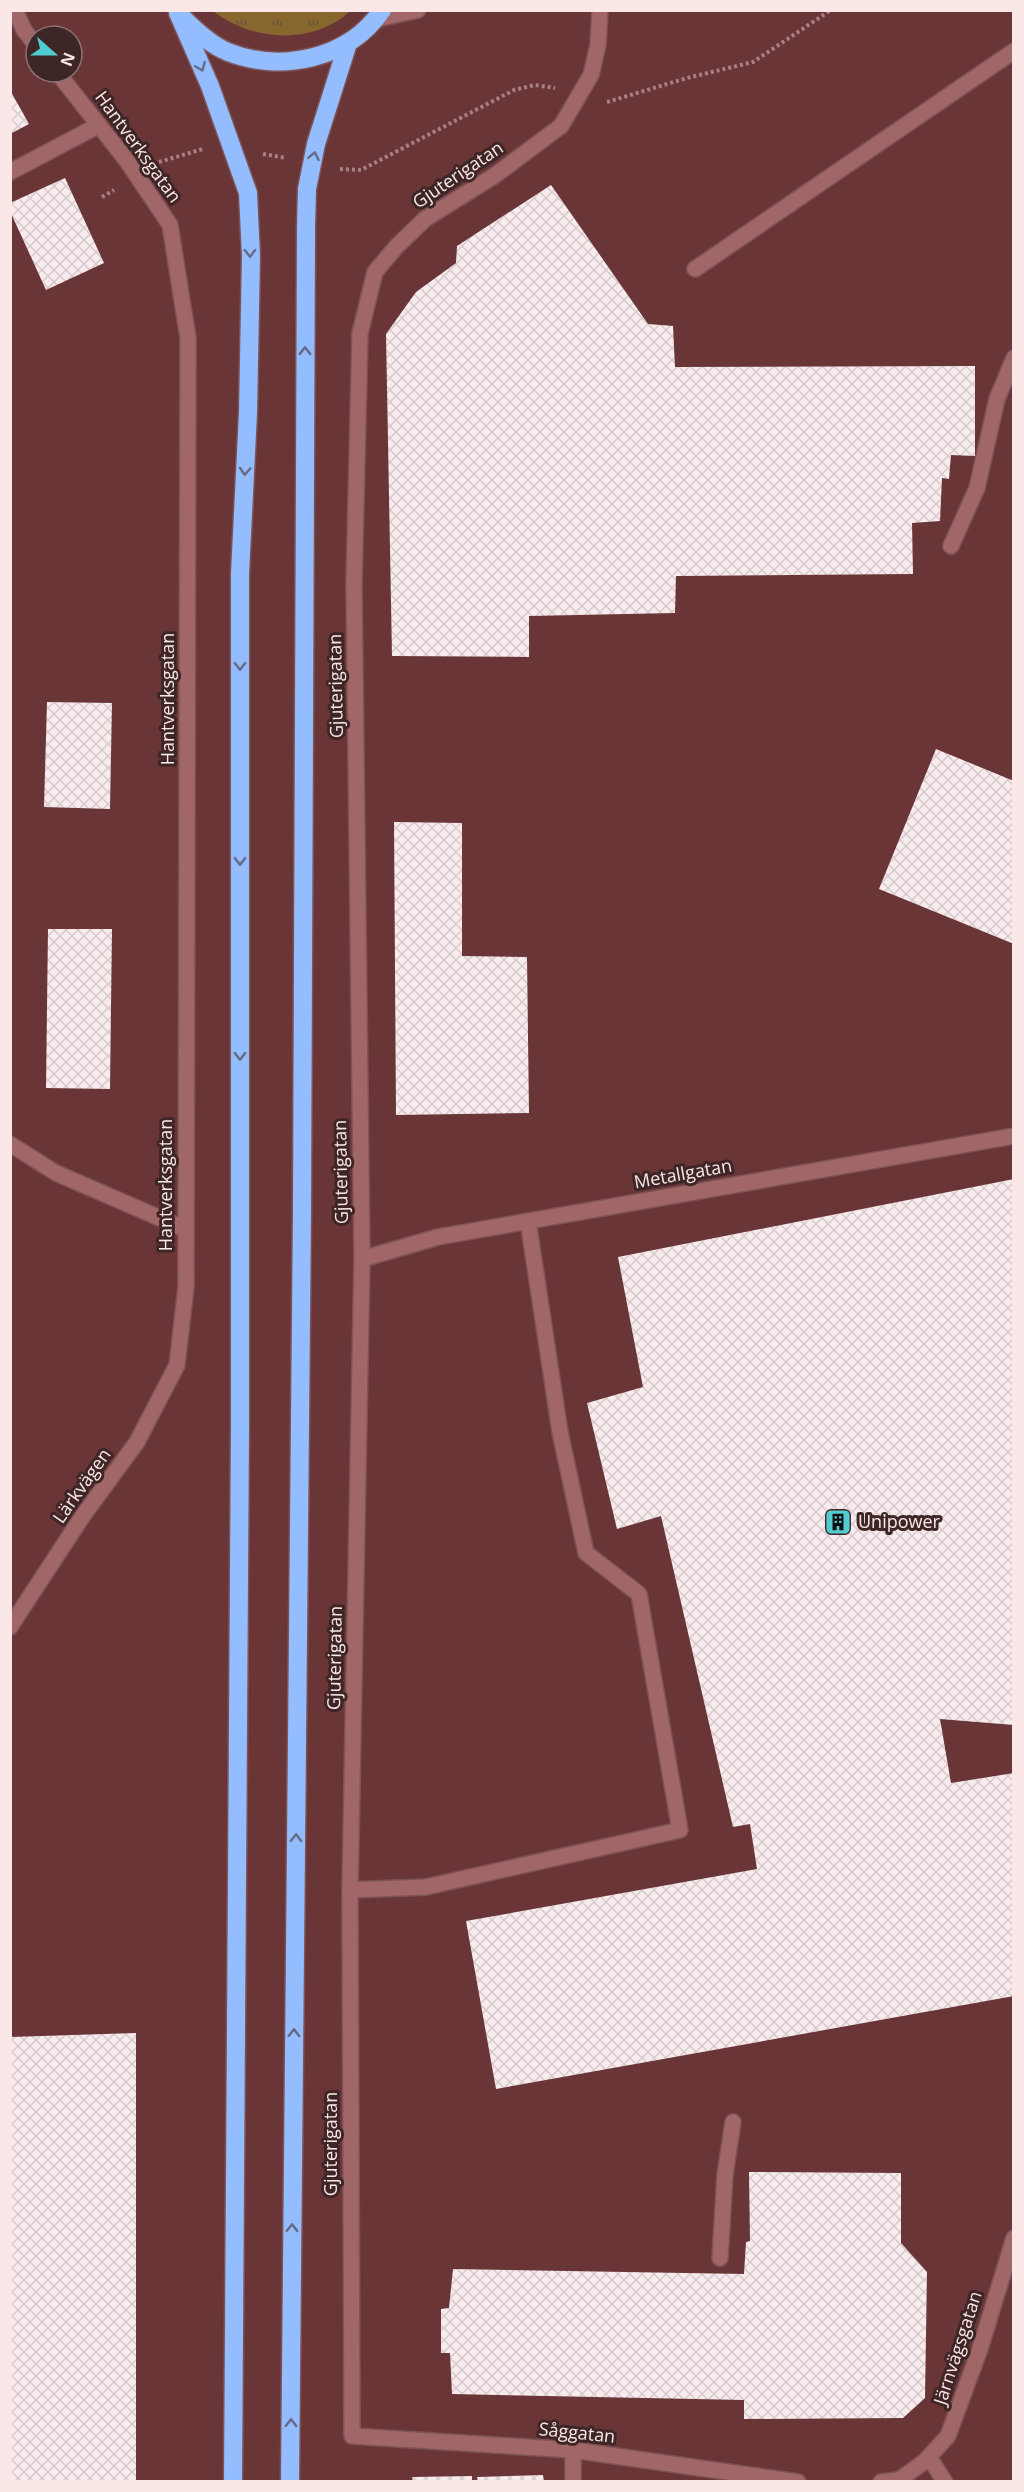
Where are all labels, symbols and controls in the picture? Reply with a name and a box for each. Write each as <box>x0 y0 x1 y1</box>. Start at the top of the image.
north arrow <box>24 24 84 84</box>
text: N <box>55 49 81 69</box>
one-way arrow <box>194 60 206 71</box>
street label: Hantverksgatan <box>90 86 187 207</box>
street label: Gjuterigatan <box>407 135 507 213</box>
one-way arrow <box>307 152 320 162</box>
one-way arrow <box>244 249 257 258</box>
one-way arrow <box>299 346 311 355</box>
one-way arrow <box>238 467 251 476</box>
street label: Hantverksgatan <box>155 633 179 765</box>
street label: Gjuterigatan <box>322 634 348 738</box>
one-way arrow <box>234 662 246 671</box>
one-way arrow <box>234 857 246 866</box>
one-way arrow <box>234 1052 246 1061</box>
street label: Hantverksgatan <box>153 1119 177 1251</box>
street label: Gjuterigatan <box>327 1120 353 1224</box>
street label: Metallgatan <box>632 1153 734 1193</box>
street label: Lärkvägen <box>47 1443 116 1528</box>
building icon: Unipower <box>823 1507 853 1537</box>
place label: Unipower <box>858 1509 941 1533</box>
street label: Gjuterigatan <box>321 1606 347 1710</box>
one-way arrow <box>290 1834 302 1843</box>
one-way arrow <box>288 2029 300 2038</box>
street label: Gjuterigatan <box>318 2092 342 2196</box>
one-way arrow <box>286 2224 299 2233</box>
street label: Järnvägsgatan <box>927 2288 987 2409</box>
street label: Såggatan <box>538 2416 617 2448</box>
one-way arrow <box>285 2419 297 2428</box>

